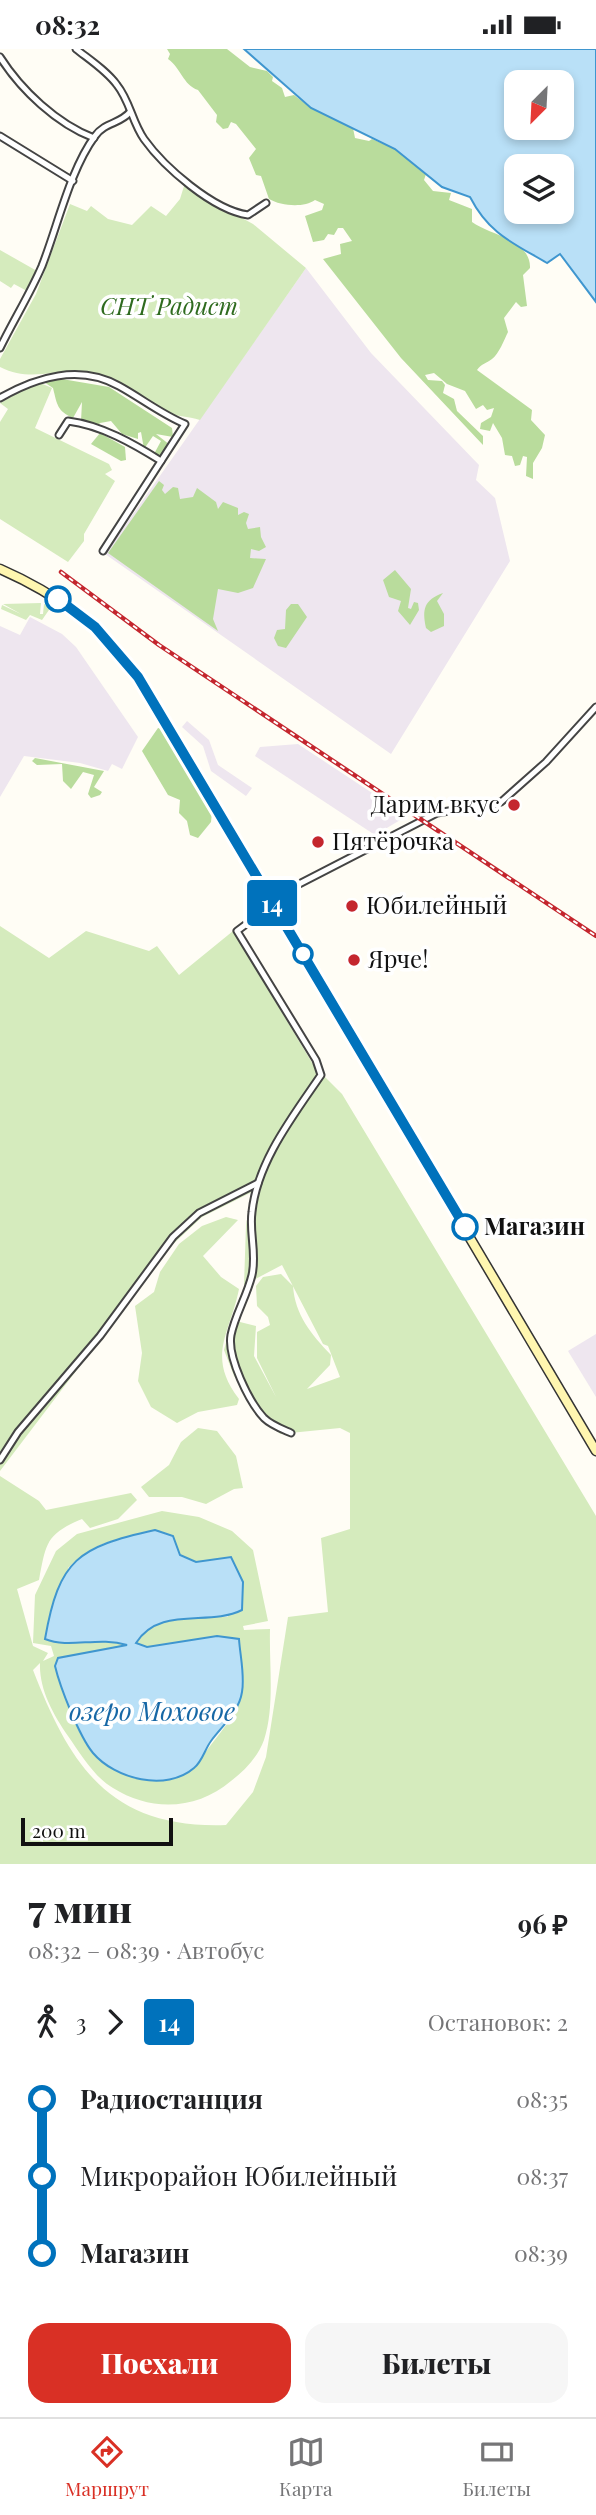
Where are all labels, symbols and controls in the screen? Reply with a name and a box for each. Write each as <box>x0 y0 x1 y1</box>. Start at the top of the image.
text: 08:32 <box>35 7 100 42</box>
north arrow <box>504 70 574 140</box>
map controls <box>504 70 574 224</box>
button: layers <box>504 154 574 224</box>
park label: СНТ Радист <box>100 289 238 321</box>
unlabelled marker <box>45 586 71 612</box>
place label: Дарим вкус <box>371 787 500 819</box>
marker: Дарим вкус <box>506 797 522 813</box>
place label: Пятёрочка <box>332 824 454 856</box>
marker: Пятёрочка <box>310 834 326 850</box>
line badge: 14 <box>240 880 304 926</box>
text: 14 <box>261 887 283 919</box>
place label: Юбилейный <box>366 888 507 920</box>
marker: Юбилейный <box>344 898 360 914</box>
place label: Ярче! <box>367 942 428 974</box>
unlabelled marker <box>293 944 313 964</box>
marker: Ярче! <box>346 952 362 968</box>
place label: Магазин <box>484 1209 585 1241</box>
marker: Магазин <box>452 1214 478 1240</box>
water label: озеро Моховое <box>69 1693 235 1728</box>
scale bar <box>21 1815 173 1847</box>
text: 200 m <box>32 1817 86 1843</box>
text: 7 мин <box>28 1882 132 1933</box>
text: 96 ₽ <box>518 1906 568 1941</box>
text: 08:32 – 08:39 · Автобус <box>28 1934 264 1965</box>
icon: walk <box>28 2003 66 2041</box>
icon: forward <box>96 2003 134 2041</box>
text: 3 <box>76 2006 86 2037</box>
text: 14 <box>158 2006 180 2038</box>
text: Остановок: 2 <box>428 2006 568 2037</box>
text: Радиостанция <box>80 2081 263 2116</box>
text: 08:35 <box>516 2083 568 2114</box>
text: Микрорайон Юбилейный <box>80 2158 397 2193</box>
text: 08:37 <box>516 2160 568 2191</box>
text: Магазин <box>80 2235 189 2270</box>
text: 08:39 <box>514 2237 568 2268</box>
button: Поехали <box>28 2323 291 2403</box>
button: Билеты <box>305 2323 568 2403</box>
tab: Маршрут <box>65 2433 149 2501</box>
tab: Карта <box>279 2433 332 2501</box>
tab: Билеты <box>462 2433 531 2501</box>

